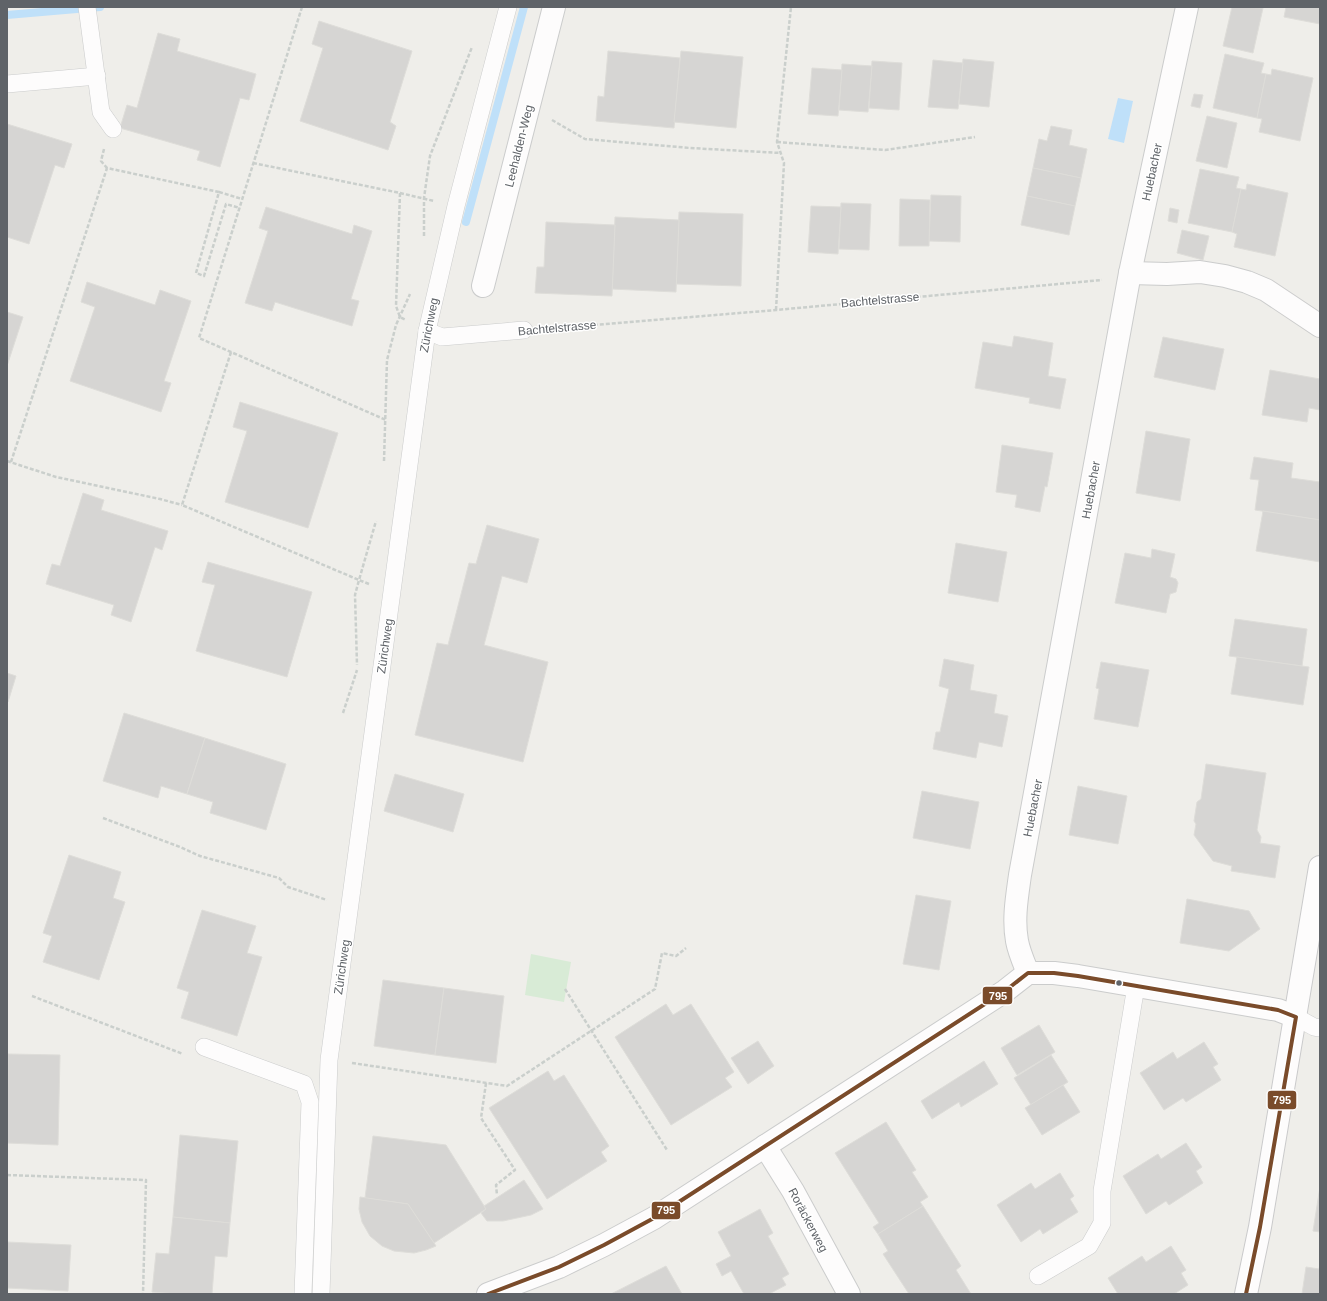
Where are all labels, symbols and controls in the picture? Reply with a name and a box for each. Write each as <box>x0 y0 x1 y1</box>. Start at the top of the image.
street label: Leehalden-Weg <box>502 103 536 189</box>
street label: Huebacher <box>1139 142 1165 202</box>
street label: Bachtelstrasse <box>840 290 920 310</box>
street label: Zürichweg <box>417 296 441 354</box>
street label: Bachtelstrasse <box>517 318 597 338</box>
street label: Huebacher <box>1079 460 1103 520</box>
street label: Zürichweg <box>374 618 396 674</box>
street label: Huebacher <box>1021 778 1045 838</box>
street label: Zürichweg <box>331 939 353 995</box>
unlabelled marker <box>1114 978 1124 988</box>
line badge: 795 <box>982 986 1013 1005</box>
text: 795 <box>989 990 1007 1002</box>
line badge: 795 <box>1267 1090 1297 1110</box>
text: 795 <box>1273 1094 1291 1106</box>
street label: Roräckerweg <box>785 1186 831 1254</box>
line badge: 795 <box>651 1201 681 1220</box>
text: 795 <box>657 1204 675 1216</box>

